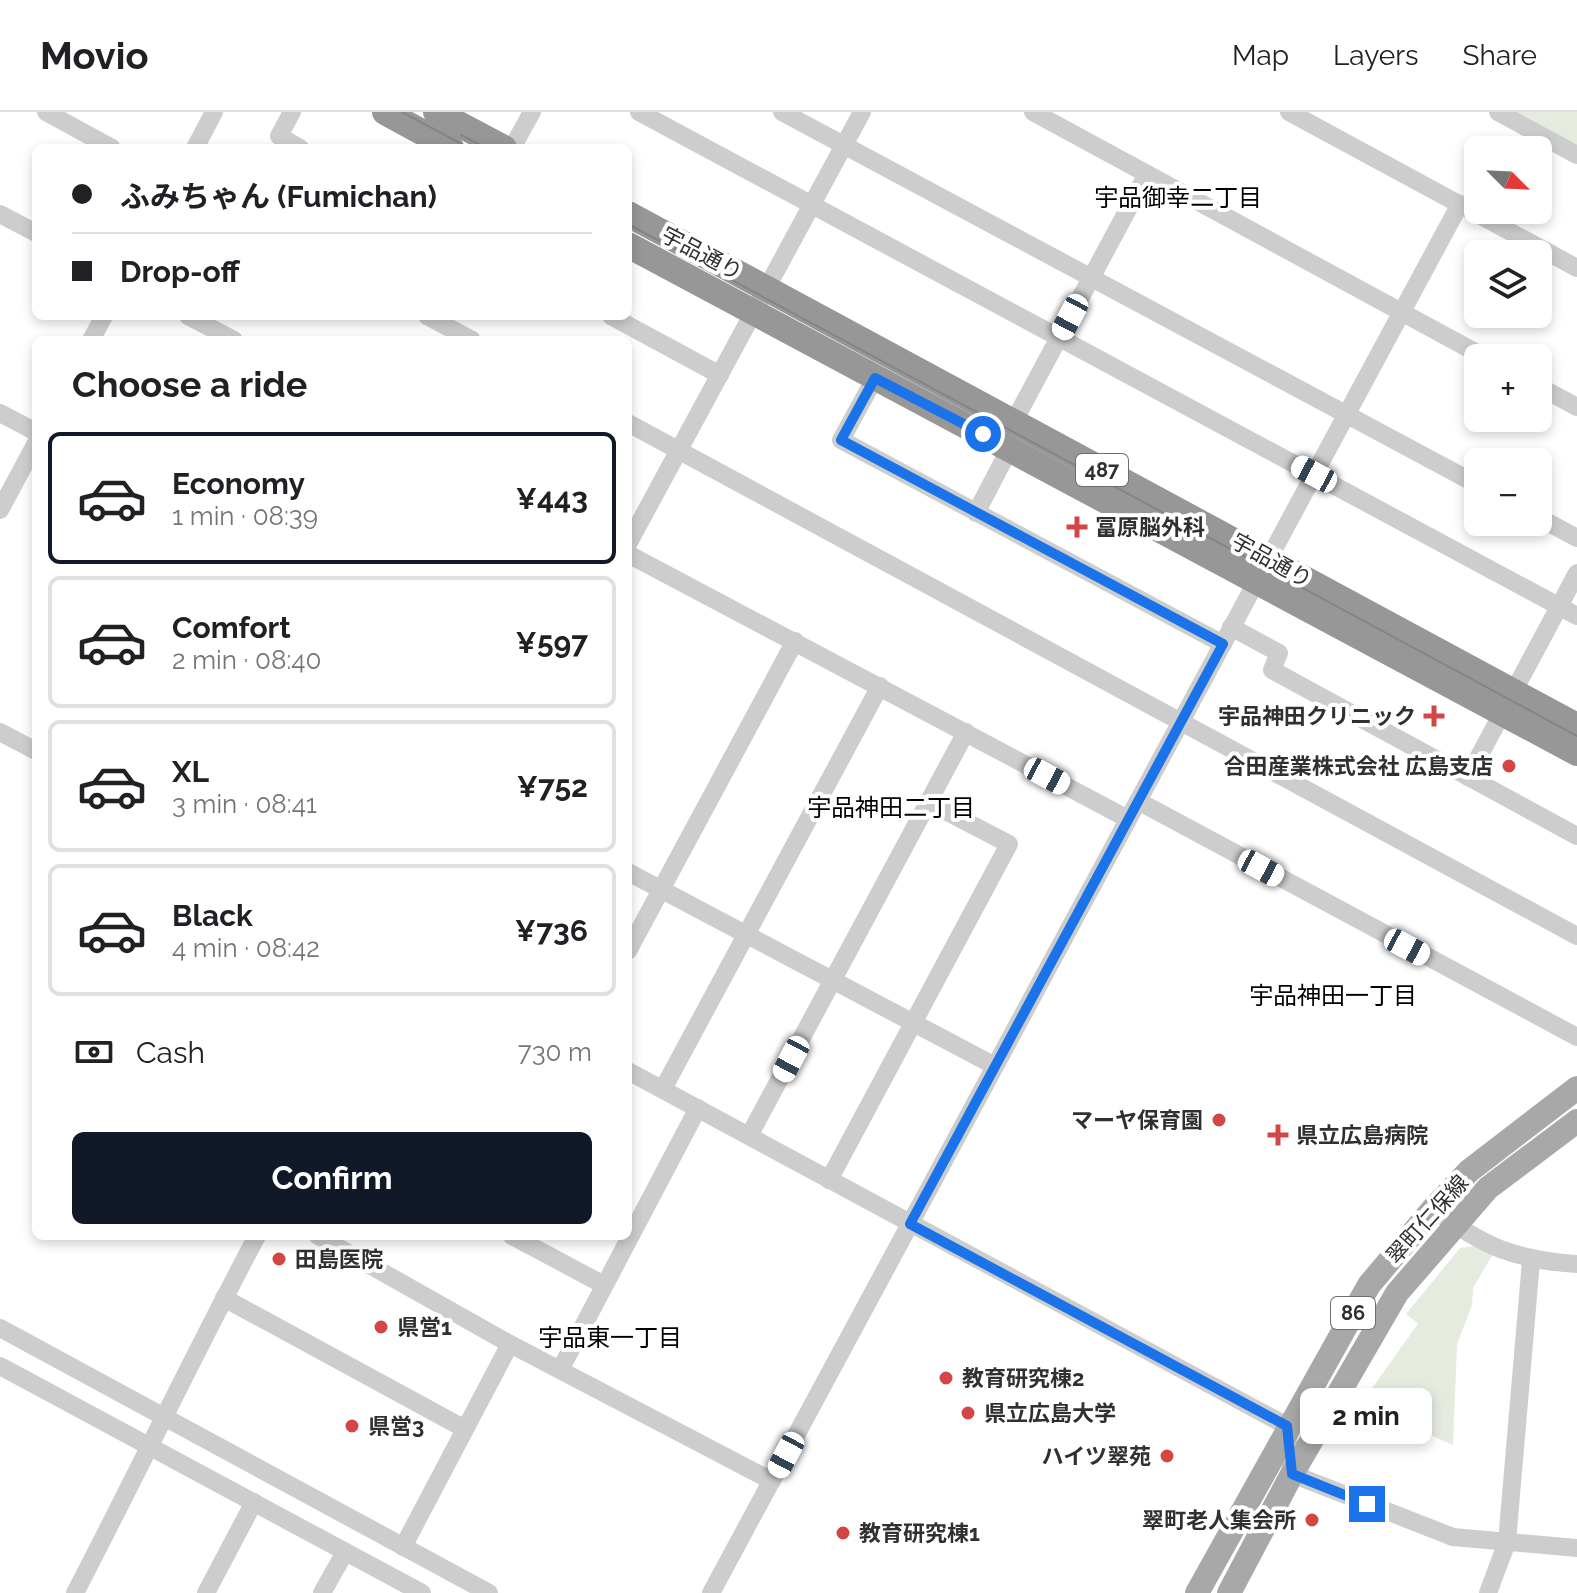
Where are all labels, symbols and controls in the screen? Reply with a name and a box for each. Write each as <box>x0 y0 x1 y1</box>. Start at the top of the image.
text: Movio <box>40 33 149 78</box>
text: Map <box>1232 39 1289 72</box>
text: Layers <box>1333 39 1419 72</box>
text: Share <box>1463 39 1537 72</box>
north arrow <box>1464 136 1552 224</box>
map controls <box>1464 136 1552 536</box>
text: ふみちゃん (Fumichan) <box>120 179 437 214</box>
district label: 宇品御幸二丁目 <box>1094 183 1262 212</box>
street label: 宇品通り <box>657 221 747 285</box>
button: layers <box>1464 240 1552 328</box>
text: Drop-off <box>120 254 240 289</box>
car <box>1048 290 1092 344</box>
button: + <box>1464 344 1552 432</box>
text: Choose a ride <box>72 363 307 405</box>
route start <box>965 416 1001 452</box>
button: − <box>1464 448 1552 536</box>
car <box>1287 452 1341 496</box>
road number: 487 <box>1076 454 1128 486</box>
icon: car <box>76 462 148 534</box>
text: Economy <box>172 466 305 501</box>
text: ¥443 <box>516 481 588 516</box>
text: 1 min · 08:39 <box>172 501 318 531</box>
place label: 冨原脳外科 <box>1095 514 1205 540</box>
marker: 冨原脳外科 <box>1066 516 1088 538</box>
street label: 宇品通り <box>1227 527 1317 593</box>
icon: car <box>76 606 148 678</box>
text: Comfort <box>172 610 291 645</box>
text: ¥597 <box>516 625 588 660</box>
text: 2 min · 08:40 <box>172 645 321 675</box>
place label: 宇品神田クリニック <box>1218 703 1416 729</box>
marker: 宇品神田クリニック <box>1423 705 1445 727</box>
icon: car <box>76 750 148 822</box>
place label: 合田産業株式会社 広島支店 <box>1224 753 1493 779</box>
text: XL <box>172 754 209 789</box>
car <box>1020 754 1074 798</box>
marker: 合田産業株式会社 広島支店 <box>1500 757 1518 775</box>
text: ¥752 <box>517 769 588 804</box>
text: 3 min · 08:41 <box>172 789 317 819</box>
district label: 宇品神田二丁目 <box>807 793 975 822</box>
car <box>1234 846 1288 890</box>
icon: car <box>76 894 148 966</box>
text: Black <box>172 898 253 933</box>
text: ¥736 <box>515 913 588 948</box>
car <box>1380 925 1434 969</box>
text: 4 min · 08:42 <box>172 933 320 963</box>
district label: 宇品神田一丁目 <box>1249 981 1417 1010</box>
icon: cash <box>72 1030 116 1074</box>
car <box>769 1032 813 1086</box>
text: Cash <box>136 1035 205 1070</box>
text: 730 m <box>518 1037 592 1067</box>
place label: マーヤ保育園 <box>1071 1107 1203 1133</box>
marker: マーヤ保育園 <box>1210 1111 1228 1129</box>
place label: 県立広島病院 <box>1296 1122 1428 1148</box>
marker: 県立広島病院 <box>1267 1124 1289 1146</box>
button: Confirm <box>72 1132 592 1224</box>
street label: 翠町仁保線 <box>1381 1169 1473 1269</box>
place label: 田島医院 <box>295 1246 383 1272</box>
marker: 田島医院 <box>270 1250 288 1268</box>
road number: 86 <box>1331 1297 1375 1329</box>
place label: 県営1 <box>397 1314 452 1340</box>
marker: 県営1 <box>372 1318 390 1336</box>
district label: 宇品東一丁目 <box>538 1323 682 1352</box>
place label: 教育研究棟2 <box>962 1365 1084 1391</box>
marker: 教育研究棟2 <box>937 1369 955 1387</box>
callout: 2 min <box>1301 1388 1433 1444</box>
place label: 県立広島大学 <box>984 1400 1116 1426</box>
text: 2 min <box>1332 1401 1400 1431</box>
marker: 県立広島大学 <box>959 1404 977 1422</box>
place label: 県営3 <box>368 1413 424 1439</box>
marker: 県営3 <box>343 1417 361 1435</box>
car <box>764 1428 808 1482</box>
place label: ハイツ翠苑 <box>1041 1443 1151 1469</box>
marker: ハイツ翠苑 <box>1158 1447 1176 1465</box>
route end <box>1349 1486 1385 1522</box>
place label: 翠町老人集会所 <box>1142 1507 1296 1533</box>
marker: 翠町老人集会所 <box>1303 1511 1321 1529</box>
place label: 教育研究棟1 <box>859 1520 980 1546</box>
marker: 教育研究棟1 <box>834 1524 852 1542</box>

